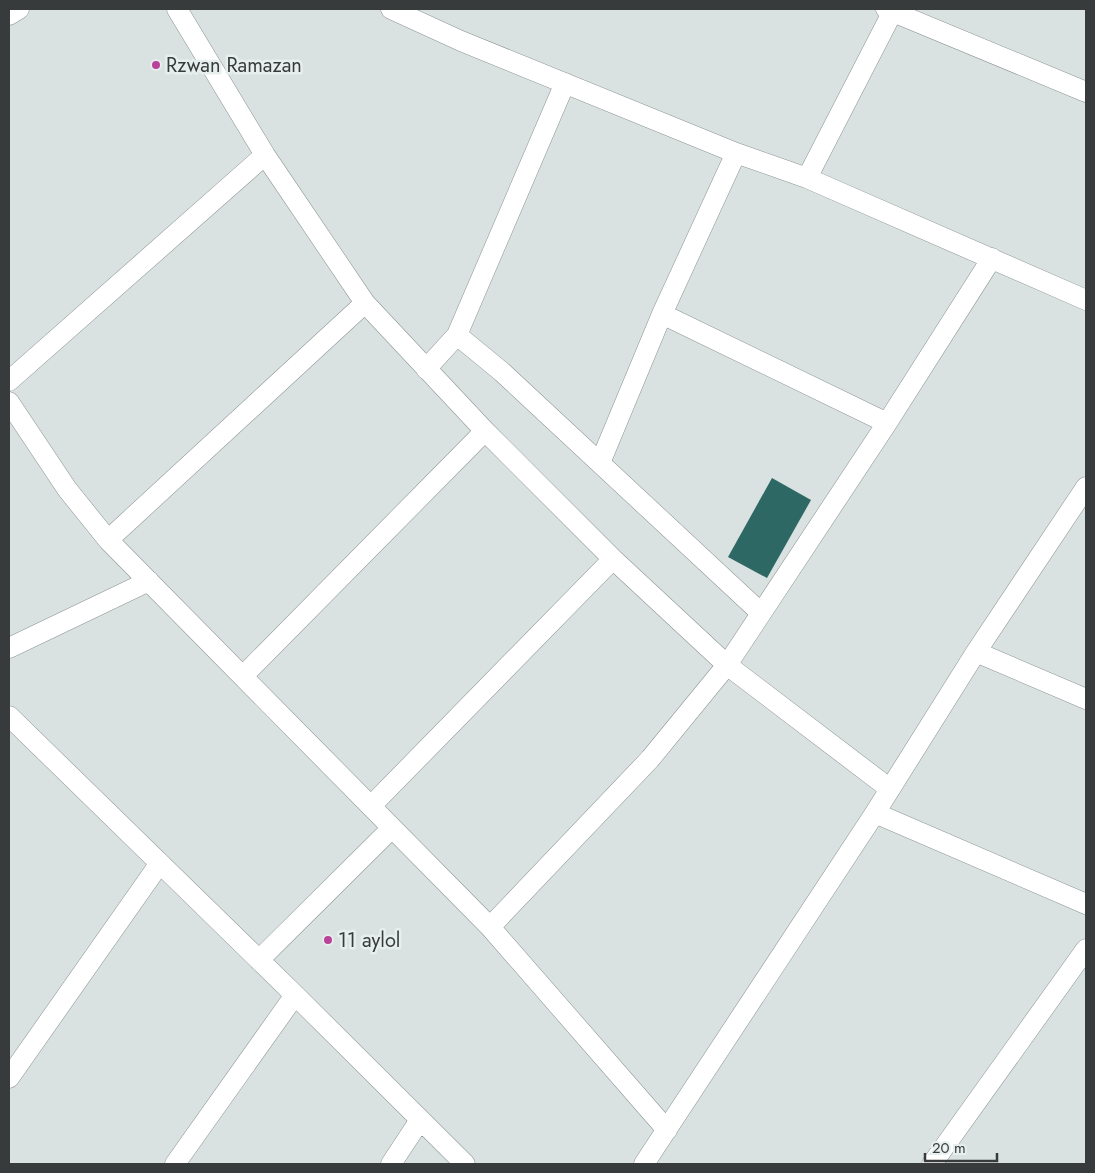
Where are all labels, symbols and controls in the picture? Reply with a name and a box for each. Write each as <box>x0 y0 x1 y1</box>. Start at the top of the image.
place label: Rzwan Ramazan <box>166 51 302 80</box>
marker: Rzwan Ramazan <box>150 59 162 71</box>
place label: 11 aylol <box>338 926 400 955</box>
marker: 11 aylol <box>322 934 334 946</box>
scale bar <box>925 1130 998 1162</box>
text: 20 m <box>932 1137 966 1159</box>

